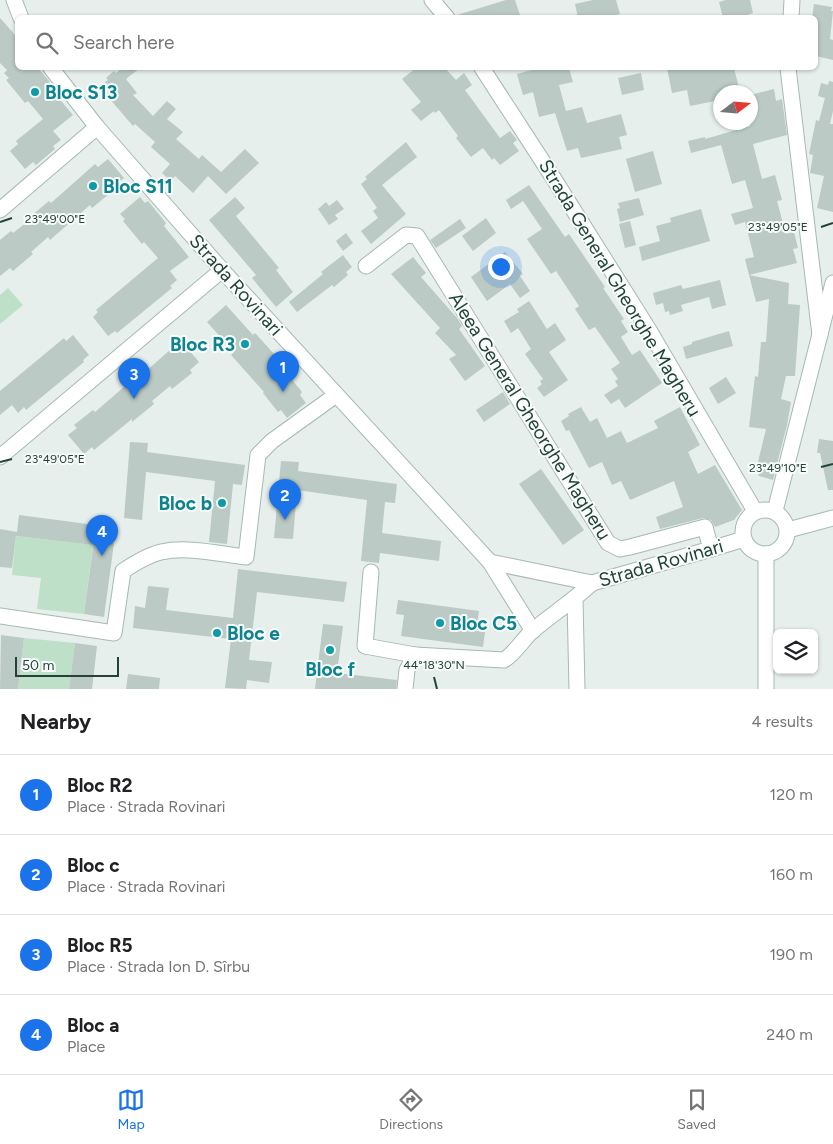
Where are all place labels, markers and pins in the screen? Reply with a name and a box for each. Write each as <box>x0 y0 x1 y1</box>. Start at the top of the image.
place label: Bloc S13 <box>45 81 117 104</box>
marker: Bloc S13 <box>29 86 41 98</box>
place label: Bloc S11 <box>103 175 173 198</box>
marker: Bloc S11 <box>87 180 99 192</box>
place label: Bloc R3 <box>170 333 235 356</box>
marker: Bloc R3 <box>239 338 251 350</box>
pin: 1 <box>267 351 299 392</box>
pin: 3 <box>118 358 150 399</box>
pin: 2 <box>269 479 301 520</box>
place label: Bloc b <box>158 492 212 515</box>
marker: Bloc b <box>216 497 228 509</box>
pin: 4 <box>86 515 118 556</box>
place label: Bloc C5 <box>450 612 517 635</box>
marker: Bloc C5 <box>434 617 446 629</box>
place label: Bloc e <box>227 622 280 645</box>
marker: Bloc e <box>211 627 223 639</box>
marker: Bloc f <box>324 644 336 656</box>
place label: Bloc f <box>305 658 355 681</box>

